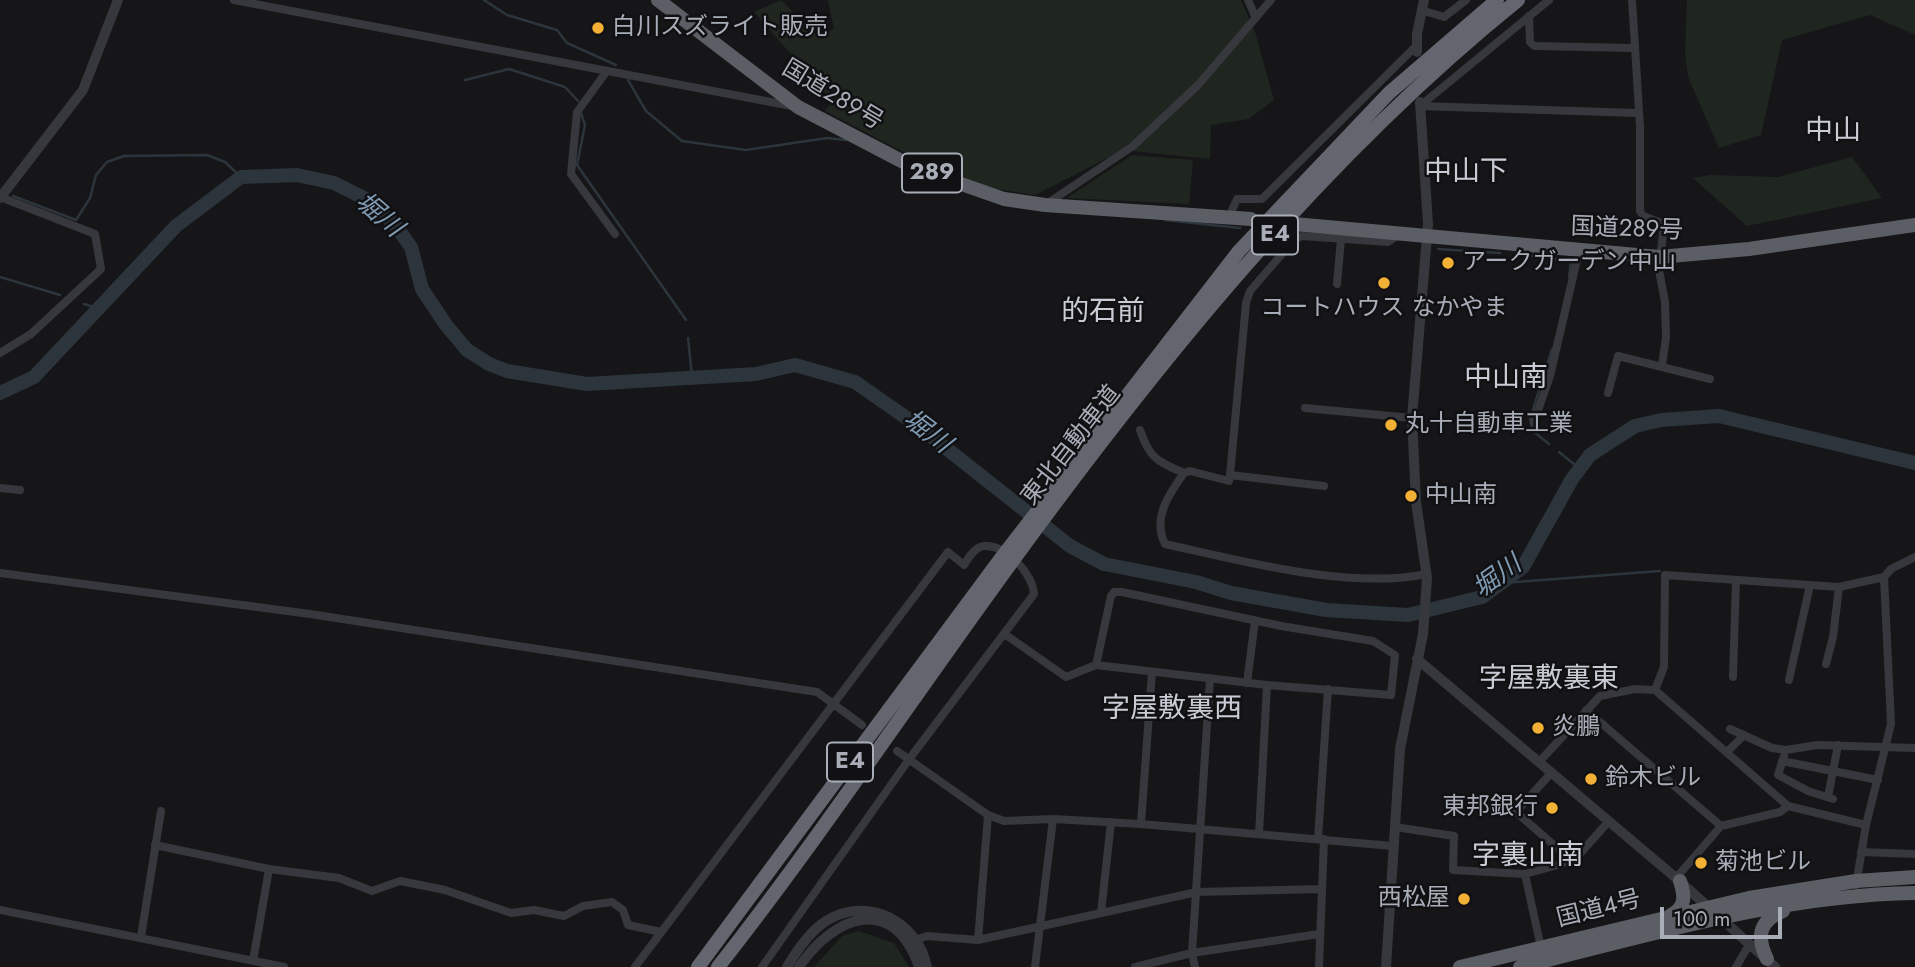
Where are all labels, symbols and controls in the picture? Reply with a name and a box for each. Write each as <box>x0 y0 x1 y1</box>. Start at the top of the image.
place label: 白川スズライト販売 <box>612 14 828 42</box>
marker: 白川スズライト販売 <box>590 20 606 36</box>
street label: 国道289号 <box>776 55 888 137</box>
district label: 中山 <box>1805 115 1861 149</box>
road number: 289 <box>902 154 962 192</box>
district label: 中山下 <box>1424 156 1508 190</box>
water label: 堀川 <box>348 187 408 245</box>
street label: 国道289号 <box>1570 214 1684 246</box>
road number: E4 <box>1252 216 1298 254</box>
place label: アークガーデン中山 <box>1462 249 1677 277</box>
marker: アークガーデン中山 <box>1440 255 1456 271</box>
marker: コートハウス なかやま <box>1376 275 1392 291</box>
place label: コートハウス なかやま <box>1260 295 1508 323</box>
district label: 的石前 <box>1061 296 1145 330</box>
district label: 中山南 <box>1464 362 1548 396</box>
street label: 東北自動車道 <box>1016 380 1128 512</box>
water label: 堀川 <box>896 405 956 461</box>
place label: 丸十自動車工業 <box>1405 411 1573 439</box>
marker: 丸十自動車工業 <box>1383 417 1399 433</box>
place label: 中山南 <box>1425 482 1497 510</box>
marker: 中山南 <box>1403 488 1419 504</box>
water label: 堀川 <box>1468 550 1528 606</box>
district label: 字屋敷裏東 <box>1479 663 1619 697</box>
district label: 字屋敷裏西 <box>1102 693 1242 727</box>
place label: 炎鵬 <box>1552 714 1600 742</box>
marker: 炎鵬 <box>1530 720 1546 736</box>
road number: E4 <box>827 742 873 782</box>
place label: 鈴木ビル <box>1605 765 1701 793</box>
marker: 鈴木ビル <box>1583 771 1599 787</box>
place label: 東邦銀行 <box>1442 794 1538 822</box>
marker: 東邦銀行 <box>1544 800 1560 816</box>
district label: 字裏山南 <box>1472 840 1584 874</box>
place label: 菊池ビル <box>1715 849 1811 877</box>
marker: 菊池ビル <box>1693 855 1709 871</box>
place label: 西松屋 <box>1378 885 1450 913</box>
street label: 国道4号 <box>1554 886 1644 934</box>
marker: 西松屋 <box>1456 891 1472 907</box>
scale bar <box>1663 894 1786 938</box>
text: 100 m <box>1673 904 1730 934</box>

